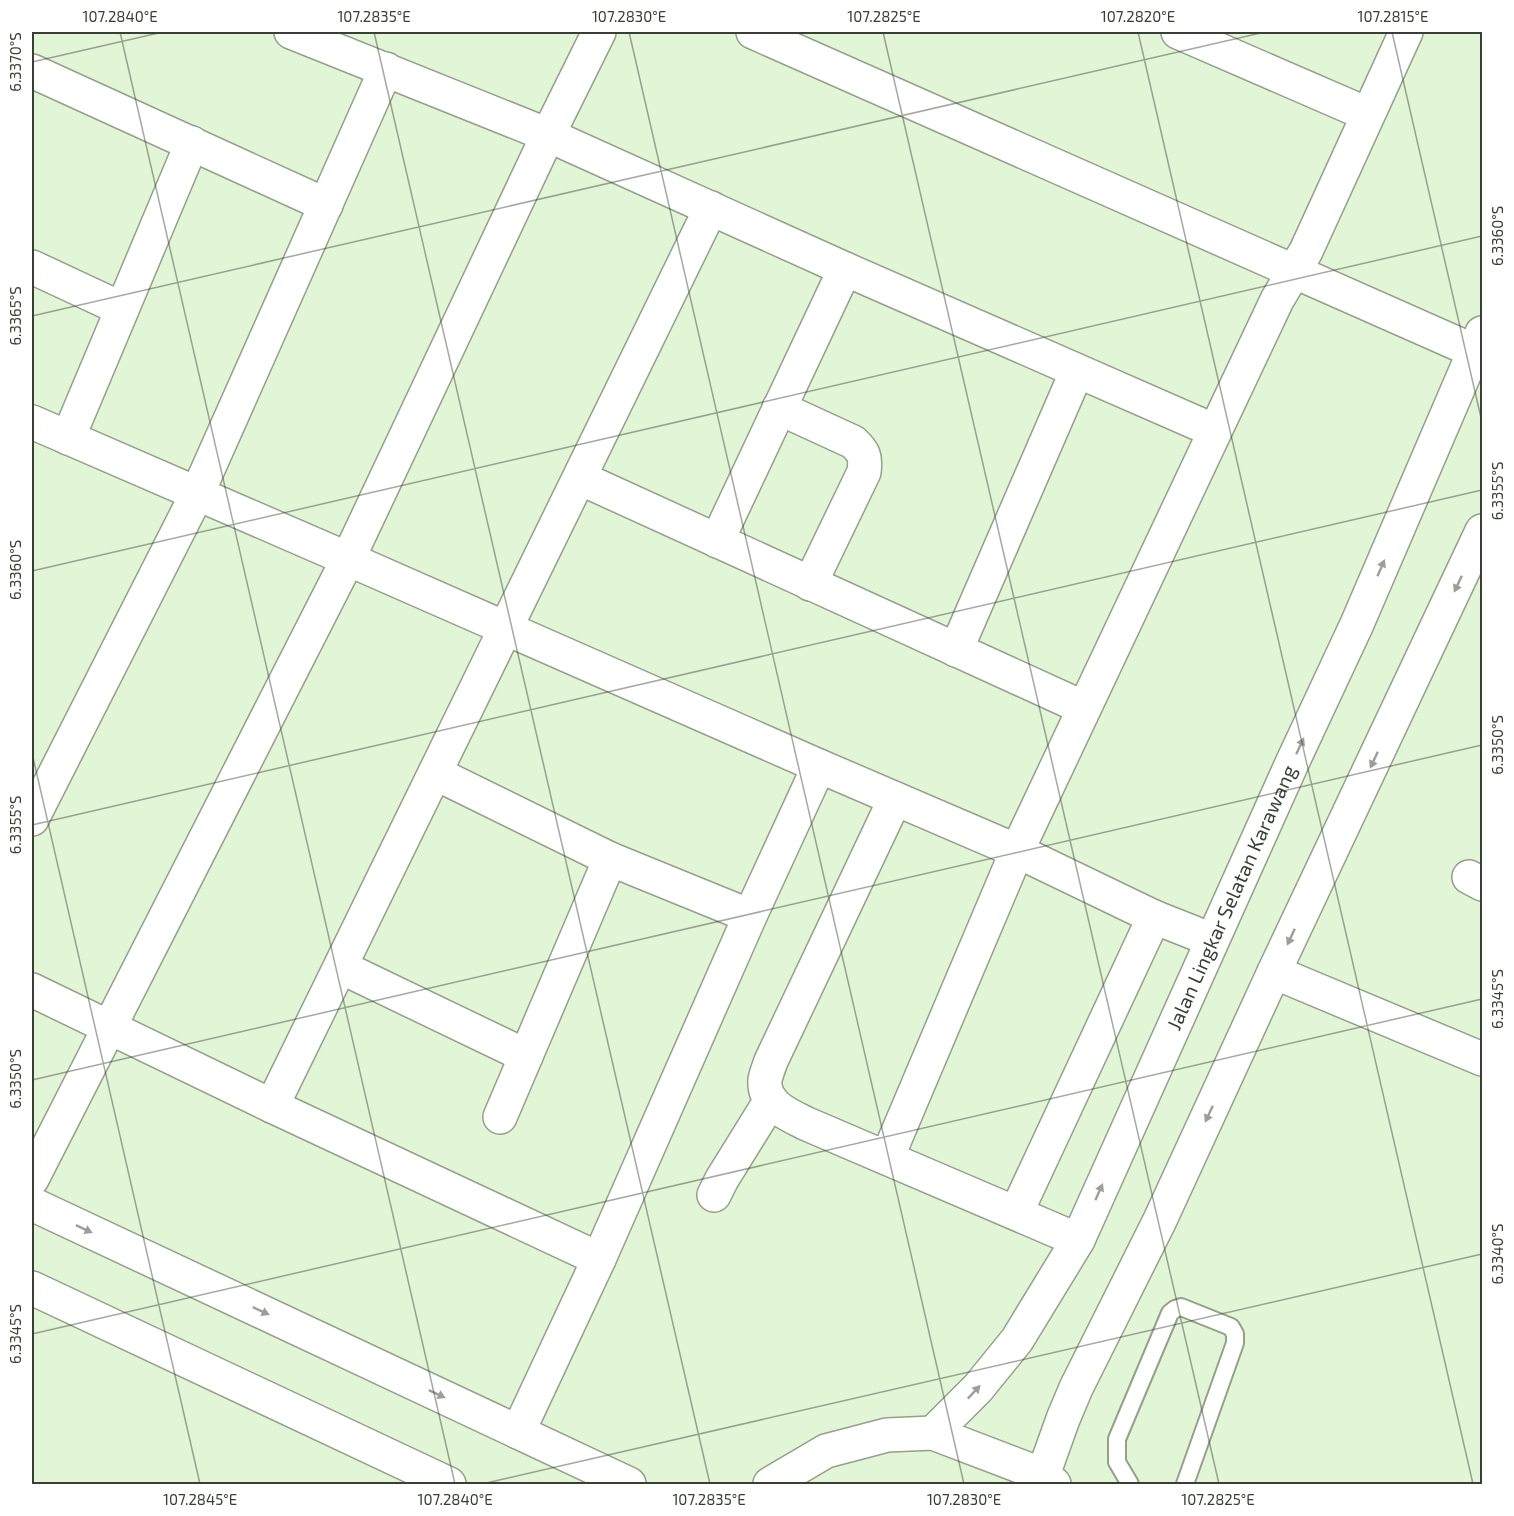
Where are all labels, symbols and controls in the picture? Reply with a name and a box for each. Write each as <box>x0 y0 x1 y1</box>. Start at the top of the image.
text: 107.2840°E <box>82 7 158 25</box>
text: 107.2835°E <box>337 7 411 25</box>
text: 107.2830°E <box>592 7 666 25</box>
text: 107.2825°E <box>847 7 921 25</box>
text: 107.2820°E <box>1101 7 1175 25</box>
text: 107.2815°E <box>1358 7 1428 25</box>
text: 6.3370°S <box>6 32 24 92</box>
text: 6.3360°S <box>1488 206 1506 266</box>
text: 6.3365°S <box>6 286 24 346</box>
text: 6.3355°S <box>1488 462 1506 520</box>
text: 6.3360°S <box>6 540 24 600</box>
one-way arrow <box>1376 560 1385 577</box>
one-way arrow <box>1453 576 1462 593</box>
text: 6.3350°S <box>1488 715 1506 775</box>
one-way arrow <box>1295 736 1305 754</box>
one-way arrow <box>1370 752 1379 769</box>
street label: Jalan Lingkar Selatan Karawang <box>1161 761 1301 1033</box>
text: 6.3355°S <box>6 796 24 854</box>
one-way arrow <box>1286 928 1296 946</box>
text: 6.3345°S <box>1488 969 1506 1029</box>
text: 6.3350°S <box>6 1049 24 1109</box>
one-way arrow <box>1204 1105 1214 1123</box>
one-way arrow <box>1095 1183 1104 1200</box>
one-way arrow <box>76 1224 93 1233</box>
text: 6.3340°S <box>1488 1224 1506 1284</box>
text: 6.3345°S <box>6 1304 24 1364</box>
one-way arrow <box>252 1307 269 1316</box>
one-way arrow <box>967 1384 981 1399</box>
one-way arrow <box>429 1390 446 1399</box>
text: 107.2845°E <box>163 1490 237 1508</box>
text: 107.2840°E <box>417 1490 493 1508</box>
text: 107.2835°E <box>672 1490 746 1508</box>
text: 107.2830°E <box>927 1490 1001 1508</box>
text: 107.2825°E <box>1181 1490 1255 1508</box>

